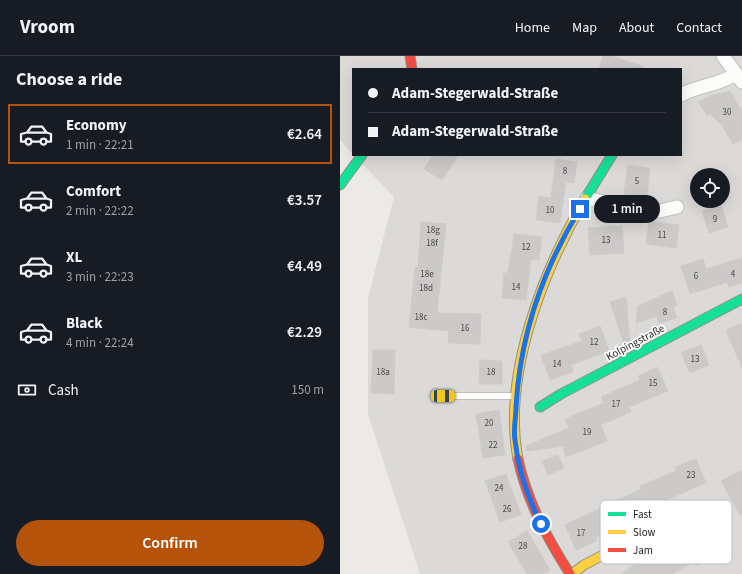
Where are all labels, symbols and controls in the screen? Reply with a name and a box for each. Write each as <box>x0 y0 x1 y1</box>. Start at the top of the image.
text: Vroom <box>20 14 75 41</box>
text: Home <box>515 18 550 38</box>
text: Map <box>572 18 597 38</box>
text: About <box>619 18 654 38</box>
text: Contact <box>676 18 722 38</box>
text: Choose a ride <box>16 67 122 92</box>
text: Adam-Stegerwald-Straße <box>392 83 558 104</box>
house number: 30 <box>723 106 732 119</box>
text: Economy <box>66 115 127 136</box>
icon: car <box>18 116 54 152</box>
text: Adam-Stegerwald-Straße <box>392 121 558 142</box>
text: €2.64 <box>287 124 322 145</box>
text: 1 min · 22:21 <box>66 136 134 154</box>
house number: 8 <box>563 165 568 178</box>
map controls <box>690 168 730 208</box>
button: locate <box>690 168 730 208</box>
house number: 5 <box>635 175 640 188</box>
text: Comfort <box>66 181 121 202</box>
icon: car <box>18 182 54 218</box>
text: €3.57 <box>287 190 322 211</box>
callout: 1 min <box>594 195 660 223</box>
route end <box>571 200 589 218</box>
text: 1 min <box>612 200 642 218</box>
text: 2 min · 22:22 <box>66 202 134 220</box>
house number: 10 <box>546 204 555 217</box>
house number: 9 <box>713 213 718 226</box>
house number: 18g <box>426 224 440 237</box>
house number: 11 <box>658 229 666 242</box>
house number: 13 <box>602 234 611 247</box>
house number: 18f <box>426 237 438 250</box>
house number: 12 <box>522 241 531 254</box>
text: XL <box>66 247 82 268</box>
icon: car <box>18 248 54 284</box>
text: €4.49 <box>287 256 322 277</box>
text: 3 min · 22:23 <box>66 268 134 286</box>
house number: 18e <box>420 268 434 281</box>
house number: 4 <box>731 268 736 281</box>
house number: 6 <box>694 270 699 283</box>
house number: 14 <box>512 281 521 294</box>
house number: 18d <box>419 282 433 295</box>
house number: 8 <box>663 306 668 319</box>
house number: 18c <box>414 311 428 324</box>
text: Black <box>66 313 103 334</box>
icon: car <box>18 314 54 350</box>
street label: Kolpingstraße <box>603 320 668 364</box>
text: €2.29 <box>287 322 322 343</box>
house number: 16 <box>461 322 470 335</box>
text: 4 min · 22:24 <box>66 334 134 352</box>
house number: 12 <box>590 336 599 349</box>
house number: 13 <box>691 353 700 366</box>
house number: 14 <box>553 358 562 371</box>
house number: 18a <box>376 366 390 379</box>
house number: 18 <box>487 366 496 379</box>
house number: 15 <box>649 377 658 390</box>
icon: cash <box>16 379 38 401</box>
text: Cash <box>48 380 79 401</box>
text: 150 m <box>291 381 324 399</box>
car <box>431 390 455 402</box>
house number: 17 <box>612 398 621 411</box>
house number: 20 <box>485 417 494 430</box>
house number: 19 <box>583 426 592 439</box>
house number: 22 <box>489 439 498 452</box>
house number: 23 <box>687 469 696 482</box>
house number: 24 <box>495 482 504 495</box>
legend <box>600 500 732 564</box>
house number: 26 <box>503 503 512 516</box>
text: Fast <box>633 507 652 522</box>
route start <box>532 515 550 533</box>
button: Confirm <box>16 520 324 566</box>
text: Slow <box>633 525 656 540</box>
house number: 17 <box>577 527 586 540</box>
house number: 28 <box>519 540 528 553</box>
text: Jam <box>633 543 653 558</box>

